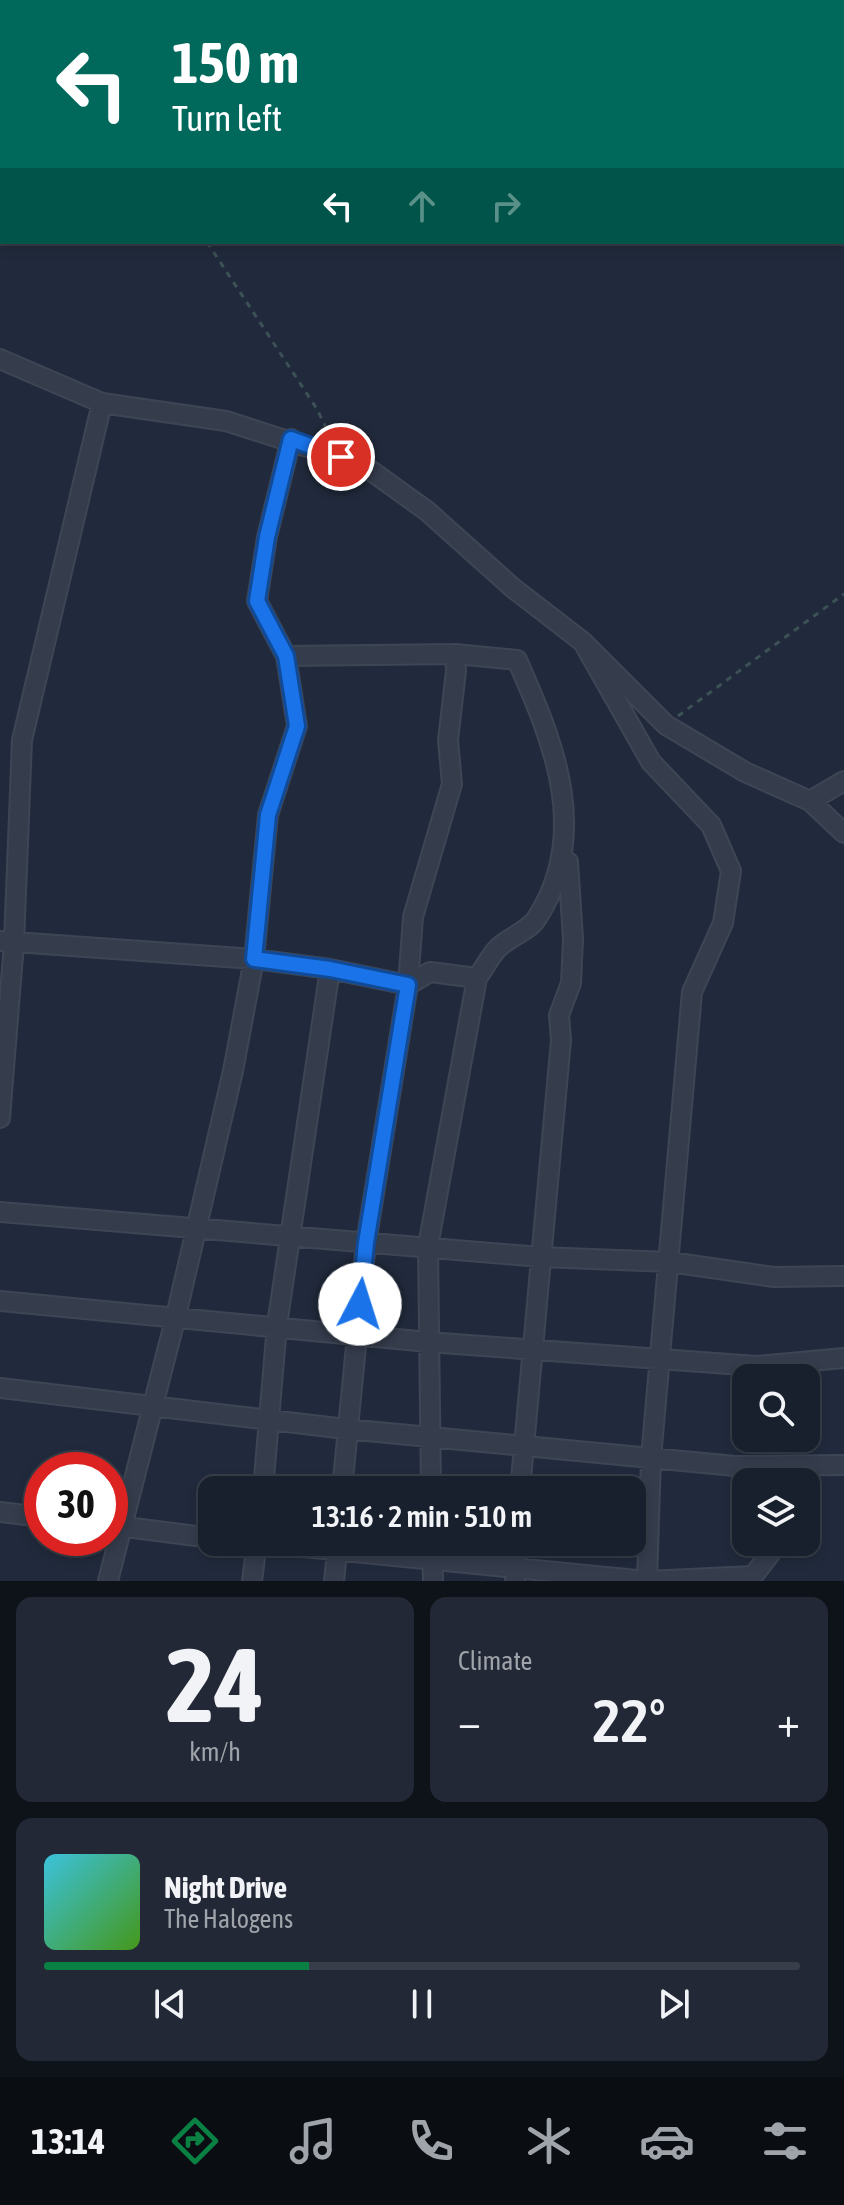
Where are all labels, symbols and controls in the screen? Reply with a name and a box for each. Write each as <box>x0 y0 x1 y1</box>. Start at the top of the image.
text: 150 m <box>172 31 299 95</box>
icon: left <box>40 32 144 136</box>
text: Turn left <box>172 97 282 139</box>
icon: left <box>316 184 360 228</box>
icon: ahead <box>400 184 444 228</box>
icon: right <box>484 184 528 228</box>
pin <box>307 423 375 491</box>
icon: arrive <box>319 435 363 479</box>
position arrow <box>318 1262 402 1346</box>
map controls <box>732 1364 820 1556</box>
button: search <box>732 1364 820 1452</box>
speed limit sign: 30 <box>24 1452 128 1556</box>
button: layers <box>732 1468 820 1556</box>
text: 13:16 · 2 min · 510 m <box>312 1499 532 1533</box>
text: 24 <box>166 1625 264 1744</box>
text: Climate <box>458 1646 532 1676</box>
text: 22° <box>593 1686 665 1755</box>
text: − <box>458 1696 481 1746</box>
text: + <box>777 1696 800 1746</box>
text: km/h <box>189 1737 241 1767</box>
text: Night Drive <box>164 1870 287 1904</box>
text: The Halogens <box>164 1904 293 1934</box>
icon: previous <box>148 1982 192 2026</box>
icon: pause <box>400 1982 444 2026</box>
icon: next <box>652 1982 696 2026</box>
icon: directions <box>167 2113 223 2169</box>
icon: music <box>285 2113 341 2169</box>
icon: phone <box>403 2113 459 2169</box>
icon: climate <box>521 2113 577 2169</box>
icon: car <box>639 2113 695 2169</box>
icon: filters <box>757 2113 813 2169</box>
text: 13:14 <box>31 2120 105 2162</box>

